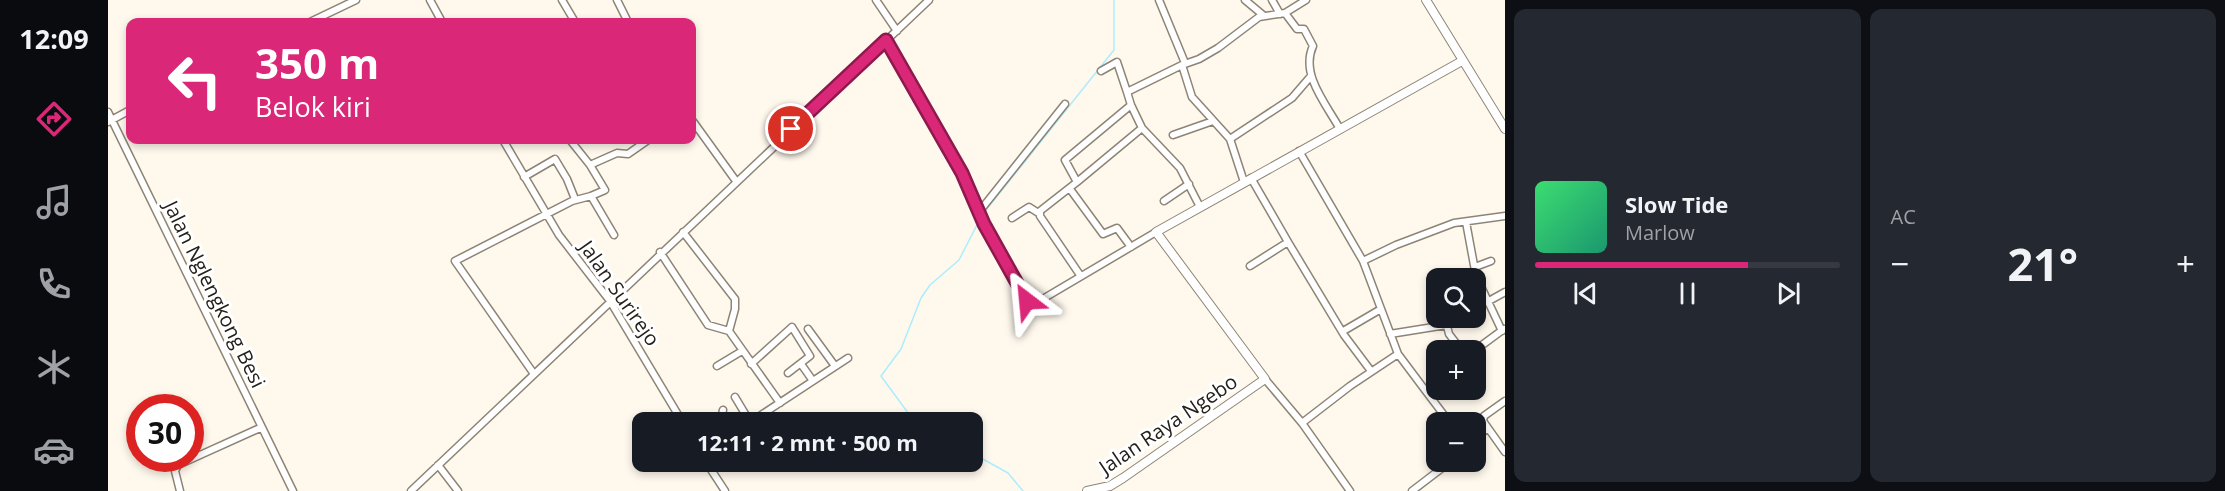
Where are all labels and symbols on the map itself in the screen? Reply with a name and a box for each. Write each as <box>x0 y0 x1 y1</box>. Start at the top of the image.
pin <box>765 103 816 154</box>
street label: Jalan Nglengkong Besi <box>157 194 272 392</box>
street label: Jalan Surirejo <box>573 233 666 351</box>
position arrow <box>995 269 1059 333</box>
street label: Jalan Raya Ngebo <box>1092 368 1242 481</box>
speed limit sign: 30 <box>126 394 204 472</box>

